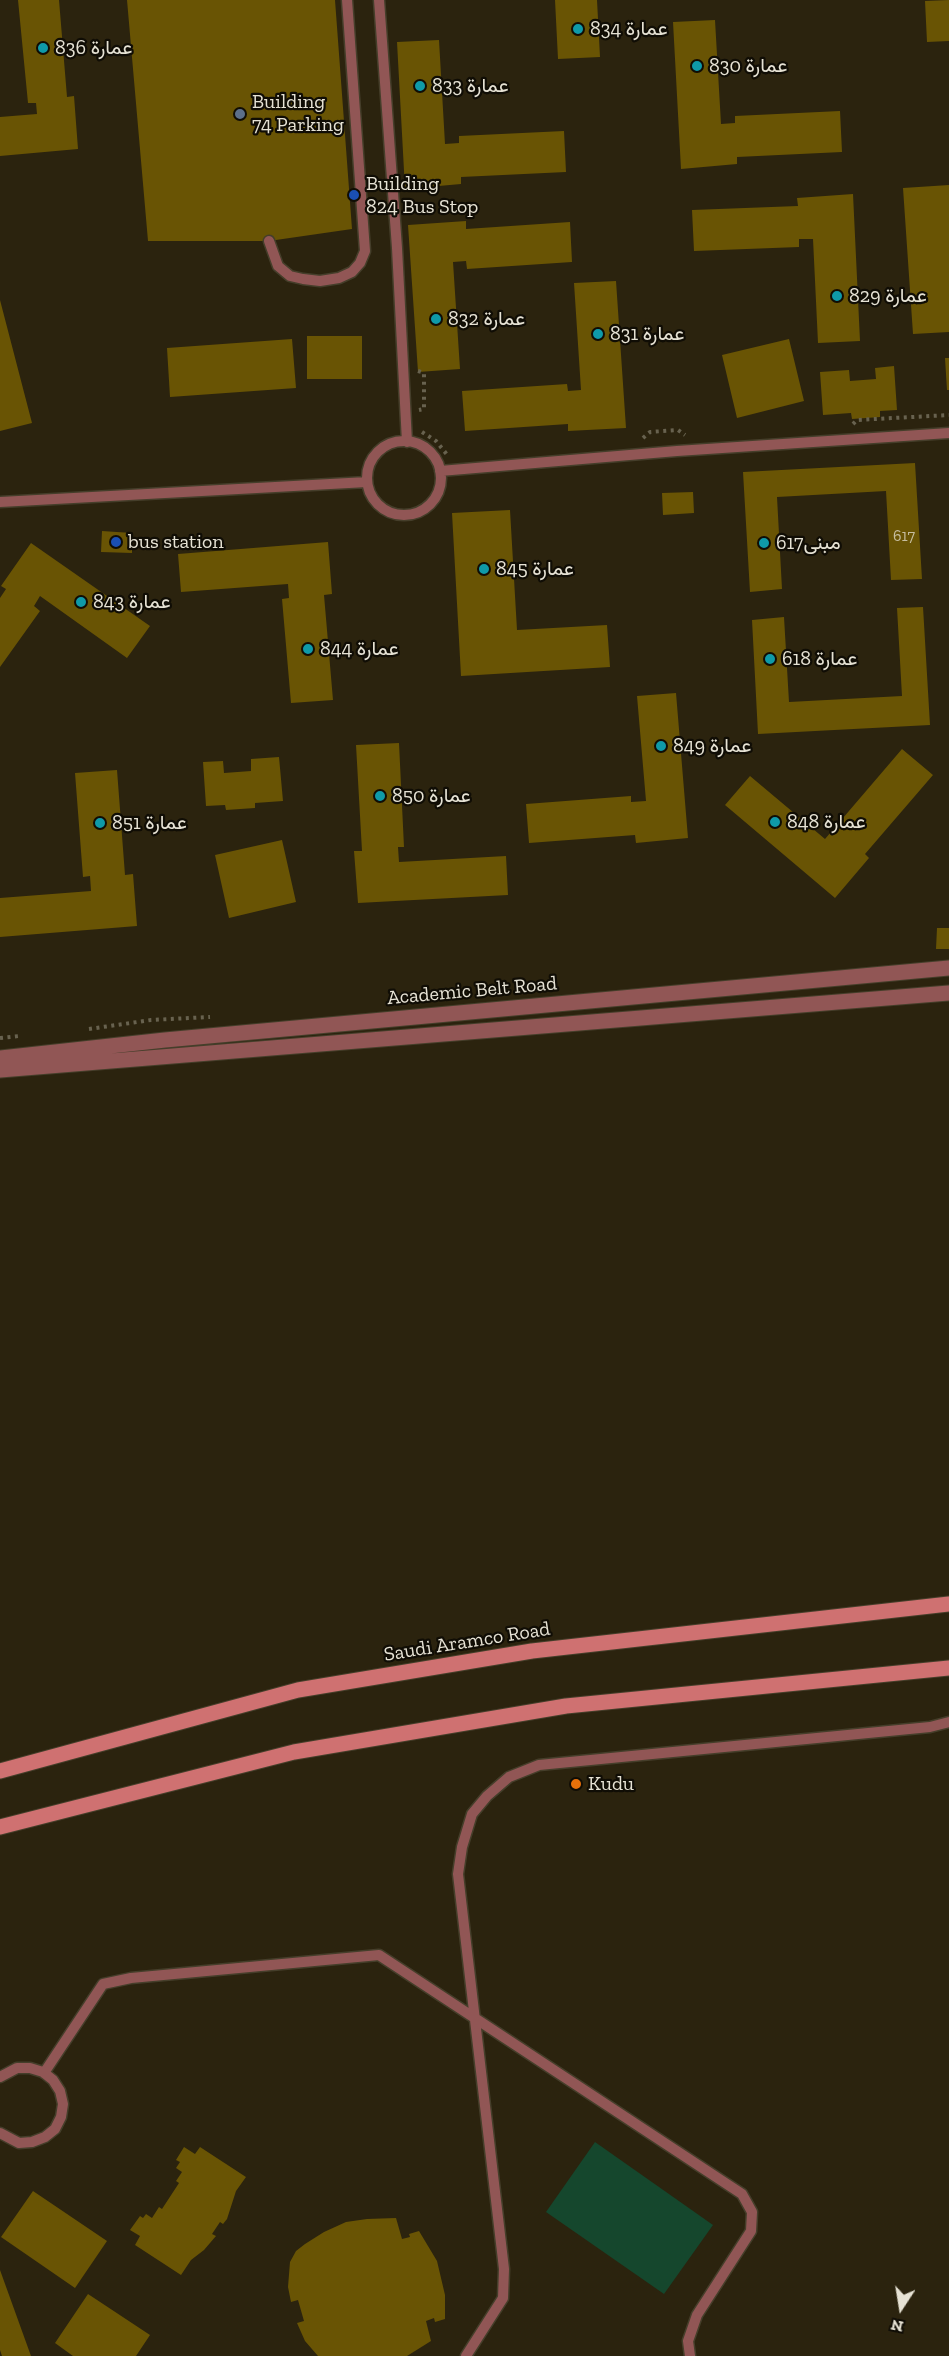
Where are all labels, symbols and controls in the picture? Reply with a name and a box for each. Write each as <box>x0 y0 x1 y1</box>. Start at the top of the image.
place label: عمارة 834 <box>590 17 668 41</box>
marker: عمارة 834 <box>571 22 585 36</box>
place label: عمارة 836 <box>55 36 132 60</box>
marker: عمارة 836 <box>36 41 50 55</box>
place label: عمارة 830 <box>709 54 787 78</box>
marker: عمارة 830 <box>690 59 704 73</box>
place label: عمارة 833 <box>432 74 509 98</box>
marker: عمارة 833 <box>413 79 427 93</box>
place label: Building 74 Parking <box>252 90 344 137</box>
marker: Building 74 Parking <box>233 107 247 121</box>
place label: Building 824 Bus Stop <box>366 172 478 219</box>
marker: Building 824 Bus Stop <box>347 188 361 202</box>
place label: عمارة 829 <box>849 284 927 308</box>
marker: عمارة 829 <box>830 289 844 303</box>
place label: عمارة 832 <box>448 307 525 331</box>
marker: عمارة 832 <box>429 312 443 326</box>
place label: عمارة 831 <box>610 322 685 346</box>
marker: عمارة 831 <box>591 327 605 341</box>
house number: 617 <box>893 526 915 546</box>
place label: bus station <box>128 530 224 554</box>
place label: مبنى617 <box>776 531 841 555</box>
marker: bus station <box>109 535 123 549</box>
marker: مبنى617 <box>757 536 771 550</box>
place label: عمارة 845 <box>496 557 574 581</box>
marker: عمارة 845 <box>477 562 491 576</box>
place label: عمارة 843 <box>93 590 171 614</box>
marker: عمارة 843 <box>74 595 88 609</box>
place label: عمارة 844 <box>320 637 399 661</box>
marker: عمارة 844 <box>301 642 315 656</box>
place label: عمارة 618 <box>782 647 857 671</box>
marker: عمارة 618 <box>763 652 777 666</box>
place label: عمارة 849 <box>673 734 751 758</box>
marker: عمارة 849 <box>654 739 668 753</box>
place label: عمارة 850 <box>392 784 471 808</box>
marker: عمارة 850 <box>373 789 387 803</box>
place label: عمارة 848 <box>787 810 866 834</box>
place label: عمارة 851 <box>112 811 187 835</box>
marker: عمارة 848 <box>768 815 782 829</box>
marker: عمارة 851 <box>93 816 107 830</box>
street label: Academic Belt Road <box>386 972 558 1010</box>
street label: Saudi Aramco Road <box>382 1617 552 1667</box>
place label: Kudu <box>588 1772 634 1796</box>
marker: Kudu <box>569 1777 583 1791</box>
north arrow <box>871 2278 931 2338</box>
text: N <box>889 2316 905 2337</box>

